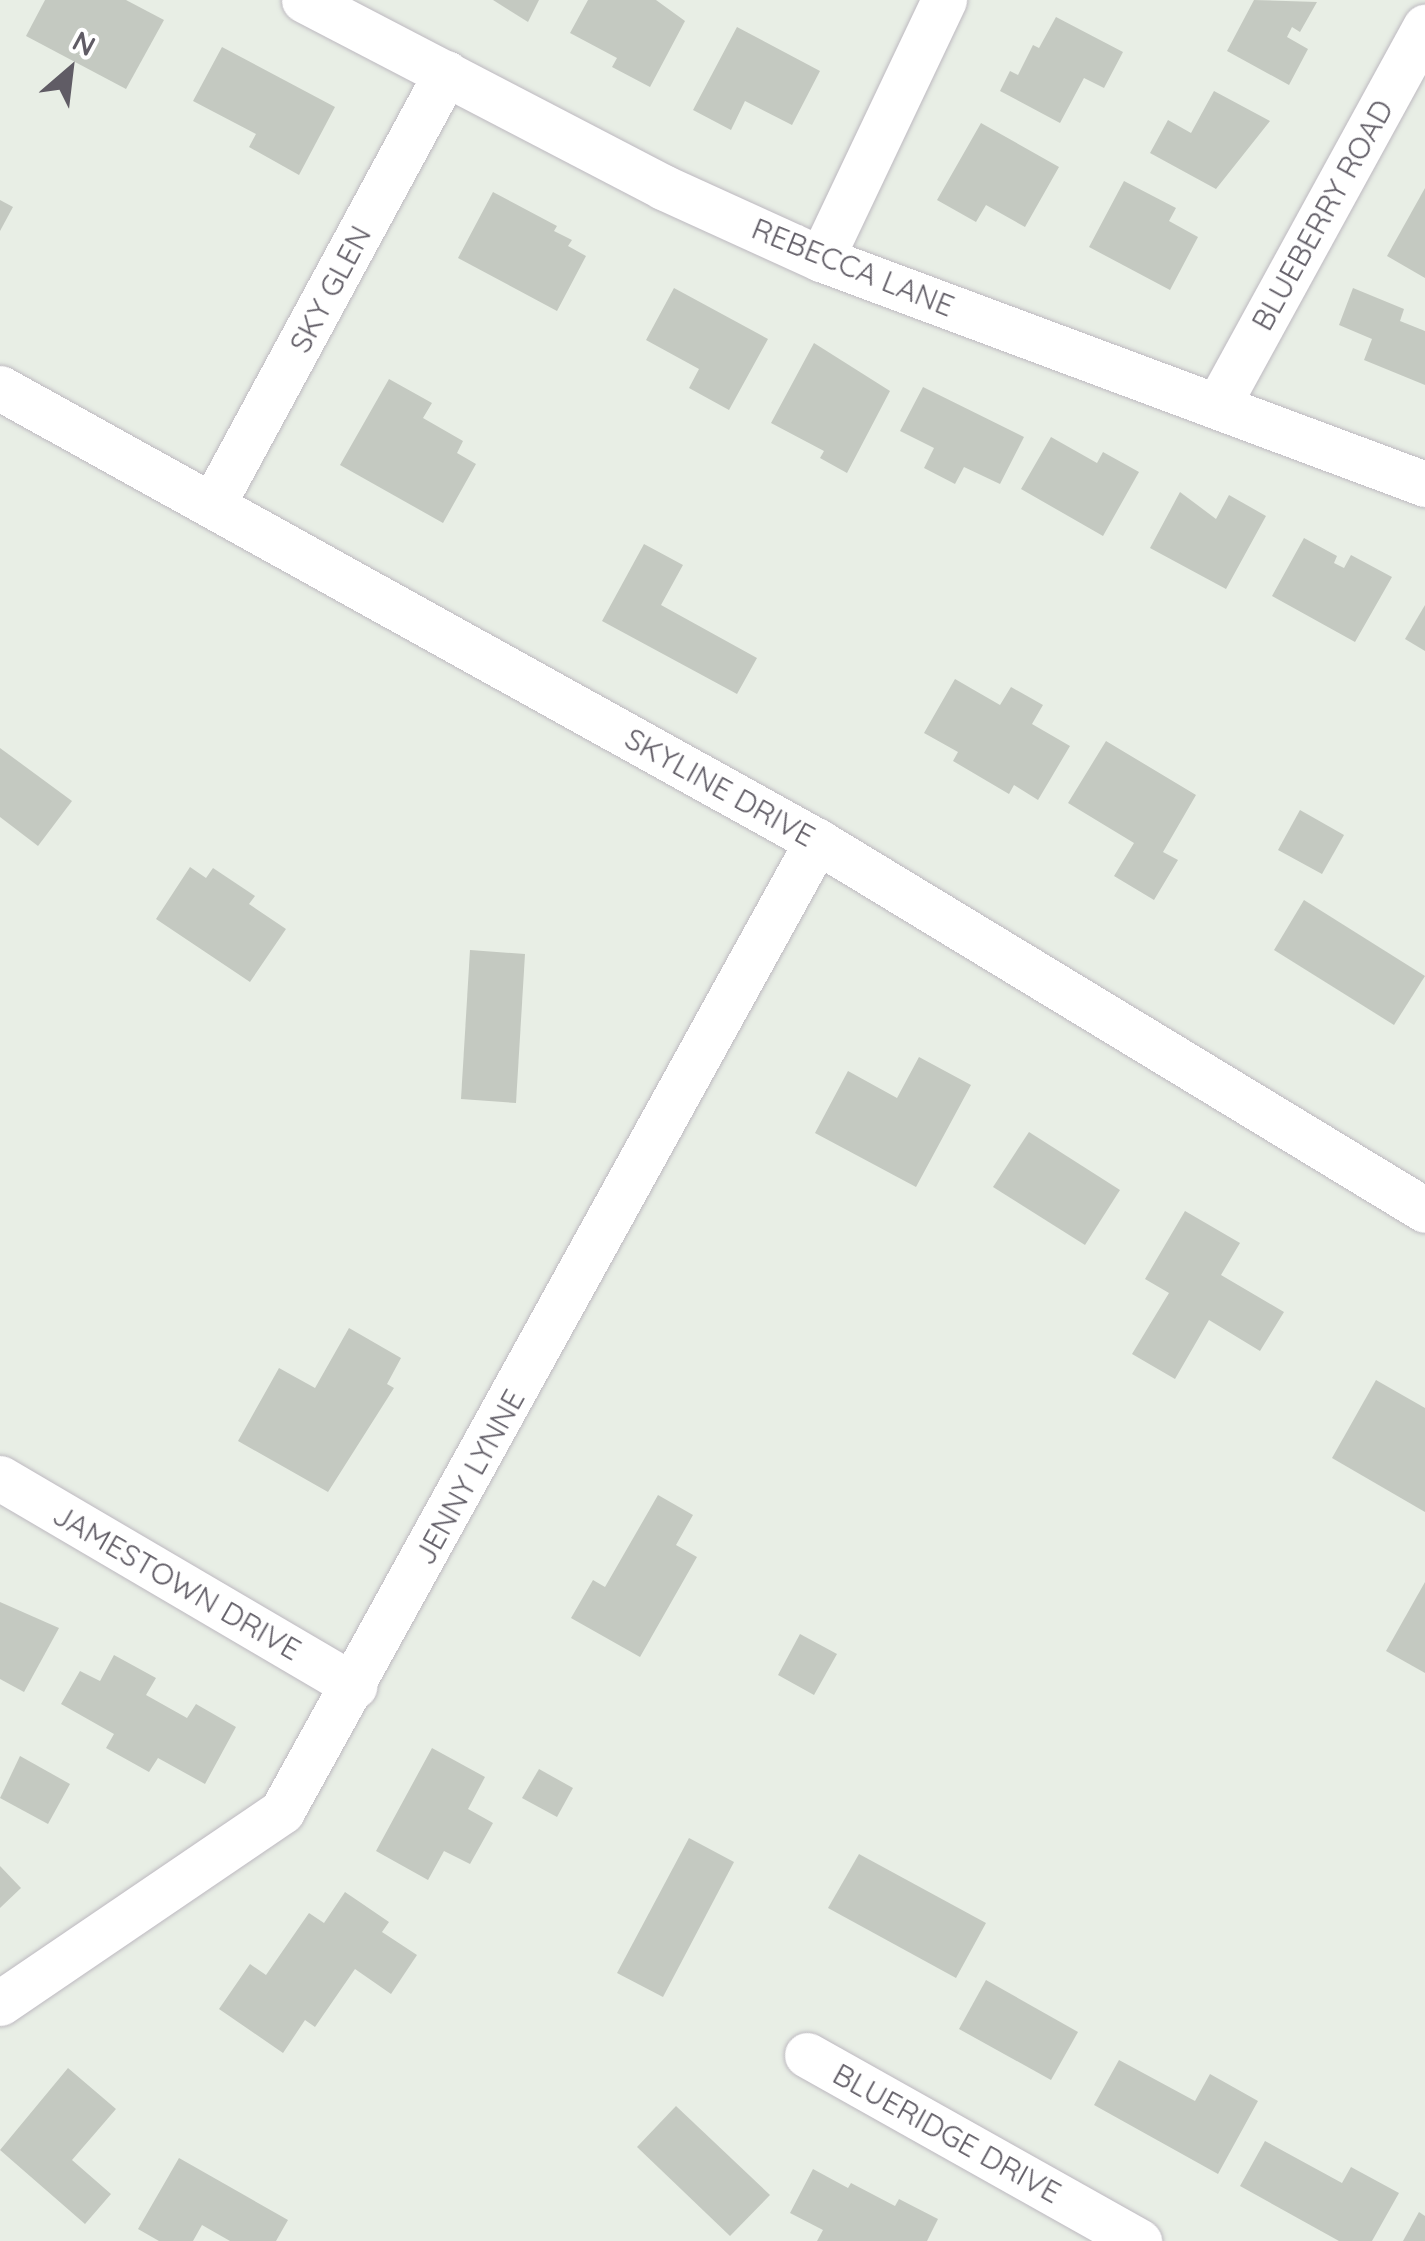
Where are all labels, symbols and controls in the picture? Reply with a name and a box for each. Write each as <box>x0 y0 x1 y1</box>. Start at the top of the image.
north arrow <box>20 20 120 120</box>
text: N <box>67 23 102 63</box>
street label: BLUEBERRY ROAD <box>1244 93 1400 337</box>
street label: REBECCA LANE <box>747 210 959 324</box>
street label: SKY GLEN <box>282 219 378 359</box>
street label: SKYLINE DRIVE <box>619 720 821 854</box>
street label: JENNY LYNNE <box>406 1383 532 1571</box>
street label: JAMESTOWN DRIVE <box>47 1496 307 1668</box>
street label: BLUERIDGE DRIVE <box>827 2056 1067 2210</box>

